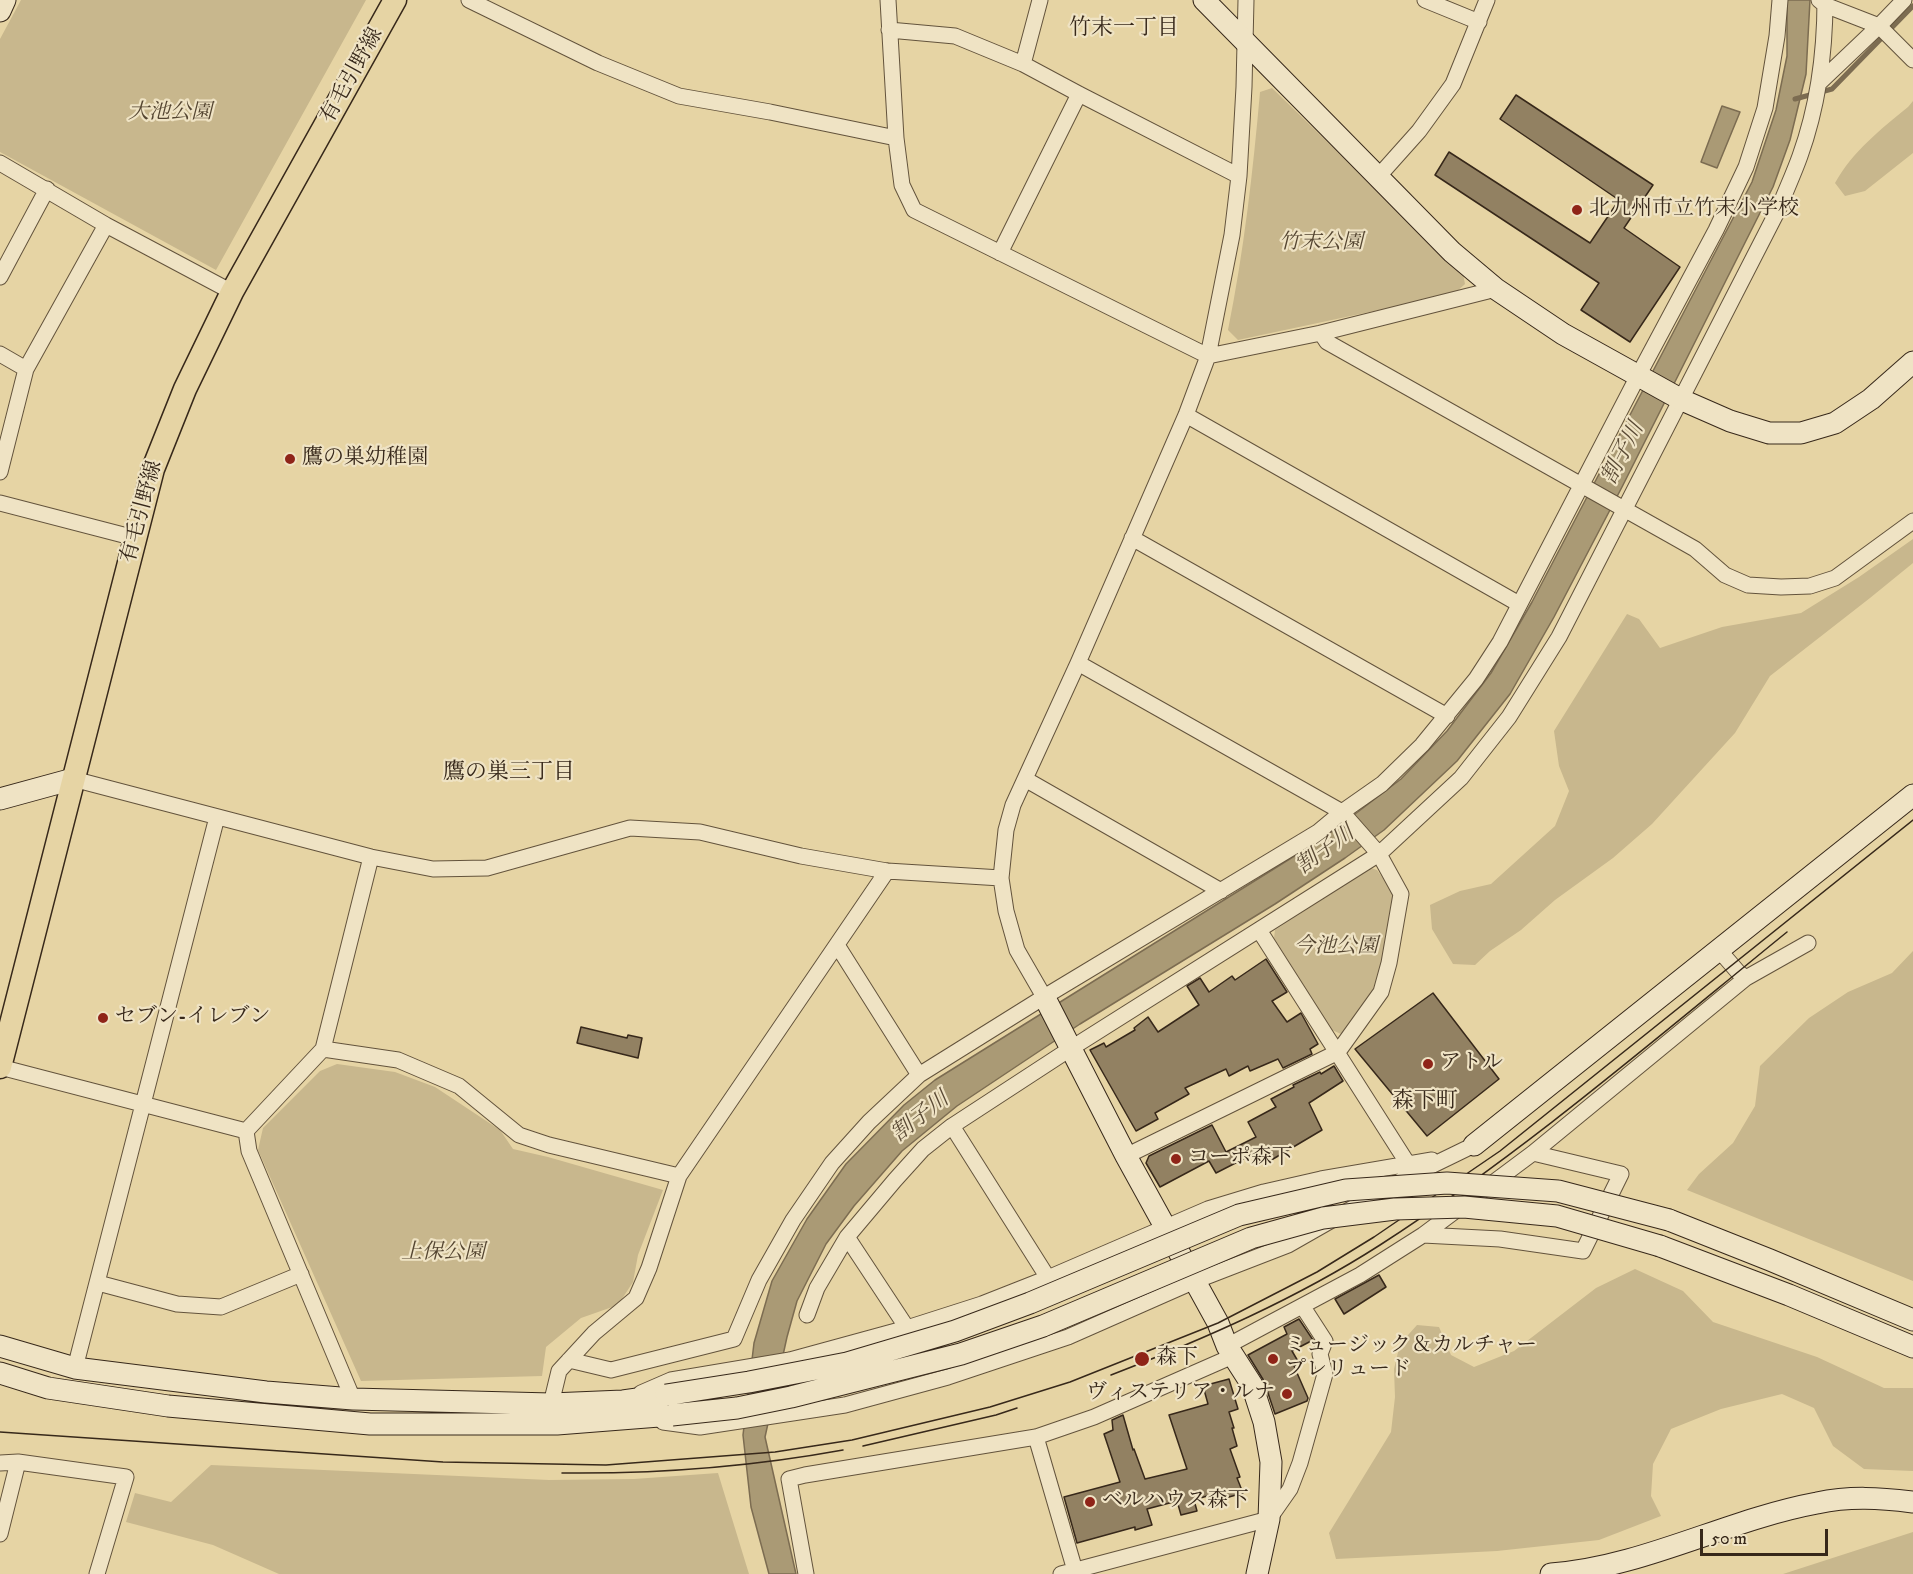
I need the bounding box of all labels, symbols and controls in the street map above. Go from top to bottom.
district label: 竹末一丁目 [1069,16,1179,42]
street label: 有毛引野線 [317,24,389,128]
park label: 大池公園 [128,101,212,127]
place label: 北九州市立竹末小学校 [1589,197,1799,223]
marker: 北九州市立竹末小学校 [1570,203,1584,217]
park label: 竹末公園 [1279,231,1363,257]
water label: 割子川 [1597,419,1651,489]
place label: 鷹の巣幼稚園 [302,446,428,472]
marker: 鷹の巣幼稚園 [283,452,297,466]
street label: 有毛引野線 [117,458,169,566]
district label: 鷹の巣三丁目 [443,760,575,786]
water label: 割子川 [1292,821,1360,881]
park label: 今池公園 [1294,935,1378,961]
place label: セブン-イレブン [115,1005,271,1031]
marker: セブン-イレブン [96,1011,110,1025]
place label: アトル [1440,1051,1503,1077]
marker: アトル [1421,1057,1435,1071]
water label: 割子川 [887,1087,955,1149]
district label: 森下町 [1392,1089,1458,1115]
place label: コーポ森下 [1188,1146,1293,1172]
marker: コーポ森下 [1169,1152,1183,1166]
park label: 上保公園 [401,1241,485,1267]
place label: ミュージック＆カルチャー プレリュード [1285,1334,1537,1384]
place label: 森下 [1156,1346,1198,1372]
marker: 森下 [1133,1350,1151,1368]
marker: ミュージック＆カルチャー プレリュード [1266,1352,1280,1366]
place label: ヴィステリア・ルナ [1086,1381,1275,1407]
marker: ヴィステリア・ルナ [1280,1387,1294,1401]
place label: ベルハウス森下 [1102,1489,1249,1515]
marker: ベルハウス森下 [1083,1495,1097,1509]
scale bar [1703,1517,1830,1555]
text: 50 m [1711,1528,1747,1550]

